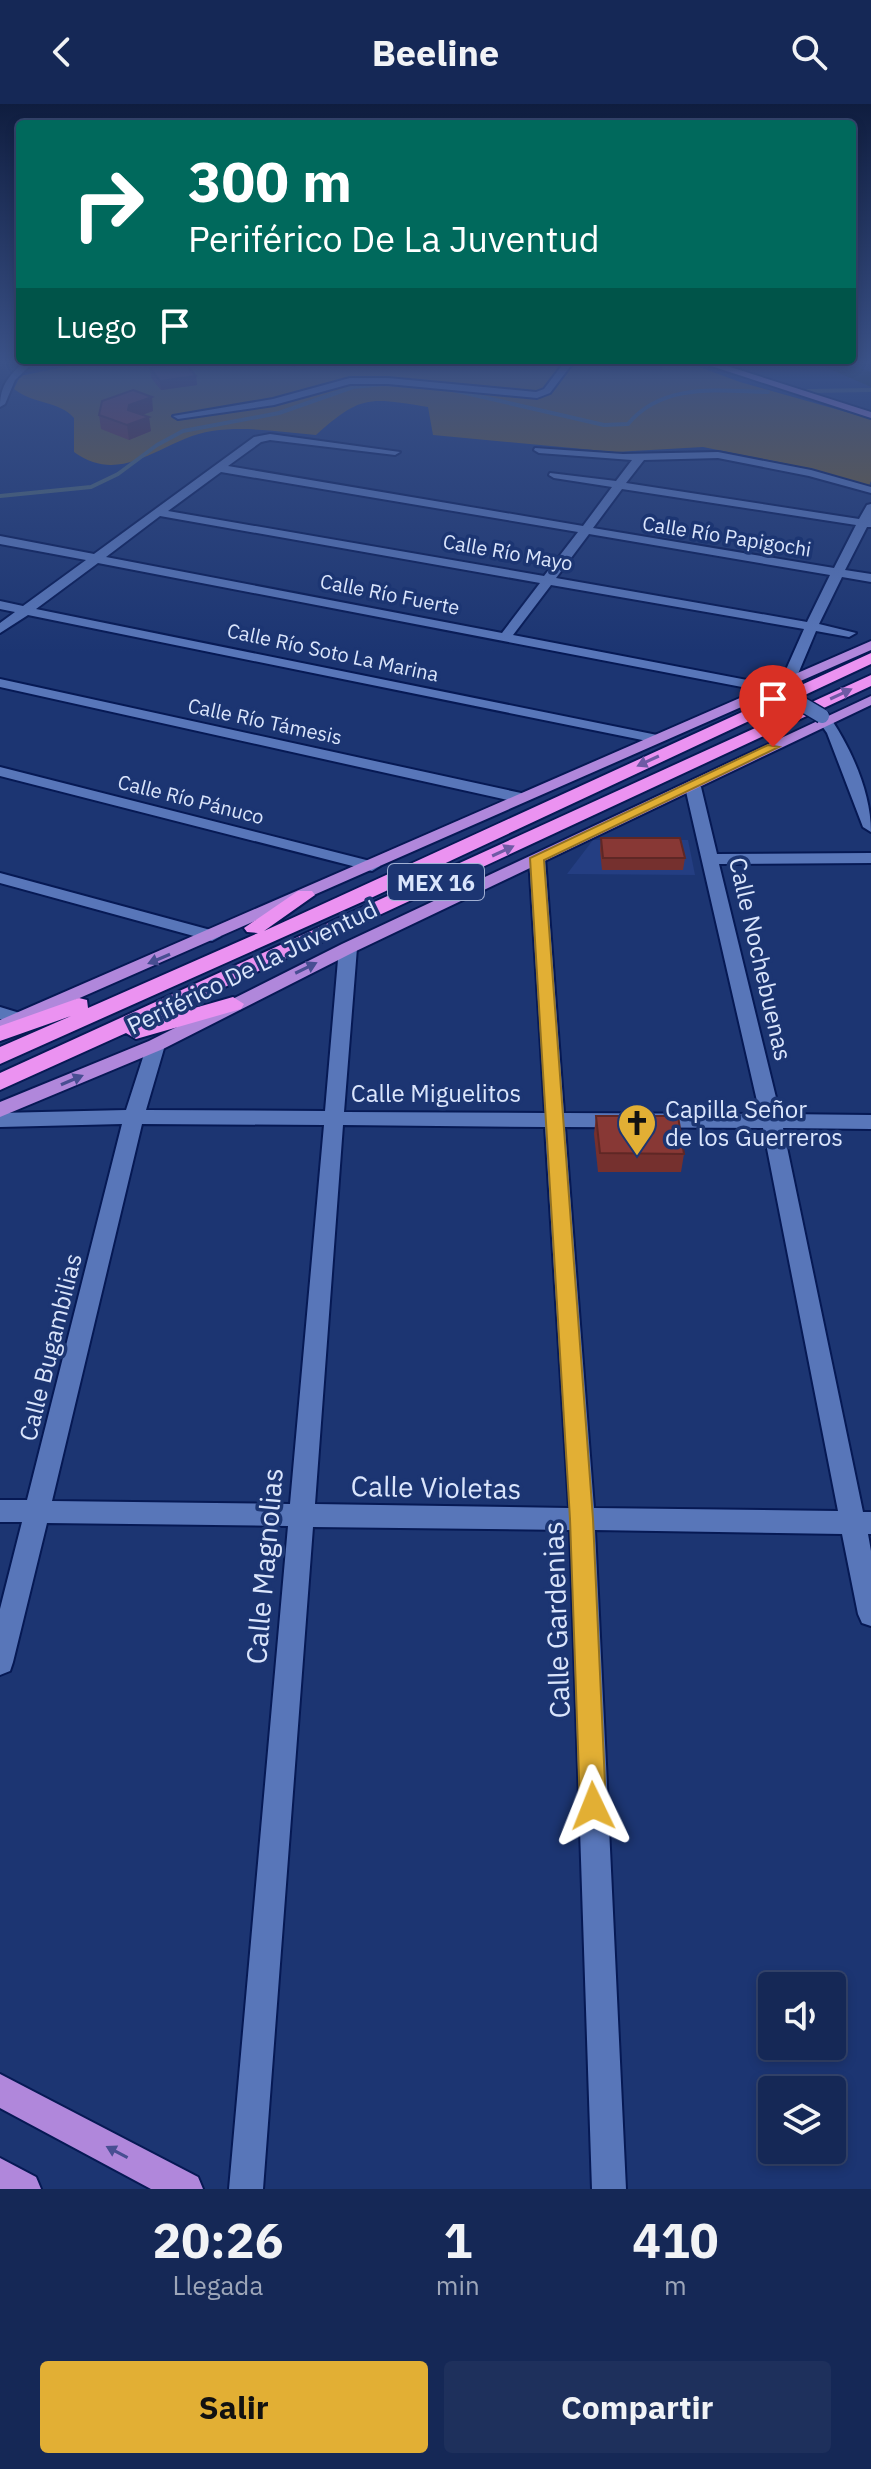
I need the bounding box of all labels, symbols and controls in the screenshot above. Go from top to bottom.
text: Beeline [372,29,499,76]
icon: back [40,30,84,74]
icon: search [787,30,831,74]
text: 300 m [188,145,352,217]
icon: right [56,152,160,256]
text: Periférico De La Juventud [188,215,600,262]
icon: arrive [153,304,197,348]
text: Luego [56,307,137,346]
street label: Calle Río Papigochi [641,509,813,563]
street label: Calle Río Mayo [441,527,575,577]
street label: Calle Río Fuerte [318,567,462,621]
street label: Calle Río Soto La Marina [225,616,442,688]
pin [739,665,807,747]
icon: arrive [751,677,795,721]
one-way arrow [829,687,853,701]
street label: Calle Río Támesis [185,691,345,751]
one-way arrow [636,754,659,768]
street label: Calle Río Pánuco [115,768,267,830]
one-way arrow [492,844,515,857]
street label: Calle Nochebuenas [722,854,800,1064]
road number: MEX 16 [388,864,484,900]
street label: Periférico De La Juventud [122,892,382,1042]
one-way arrow [147,952,171,965]
one-way arrow [295,961,318,975]
one-way arrow [60,1073,84,1086]
street label: Calle Miguelitos [351,1077,521,1109]
place label: Capilla Señor de los Guerreros [665,1093,843,1153]
church icon: Capilla Señor de los Guerreros [616,1102,658,1157]
street label: Calle Bugambilias [11,1250,89,1444]
street label: Calle Magnolias [237,1466,291,1666]
street label: Calle Violetas [350,1467,522,1507]
street label: Calle Gardenias [534,1521,578,1719]
position arrow [551,1764,635,1848]
map controls [758,1972,846,2164]
button: sound [758,1972,846,2060]
button: layers [758,2076,846,2164]
one-way arrow [106,2146,129,2159]
text: 20:26 [152,2209,283,2271]
text: 1 [443,2209,472,2271]
text: 410 [632,2209,719,2271]
text: Llegada [172,2268,263,2302]
text: min [436,2268,480,2302]
text: m [664,2268,687,2302]
button: Salir [40,2361,428,2453]
button: Compartir [444,2361,831,2453]

